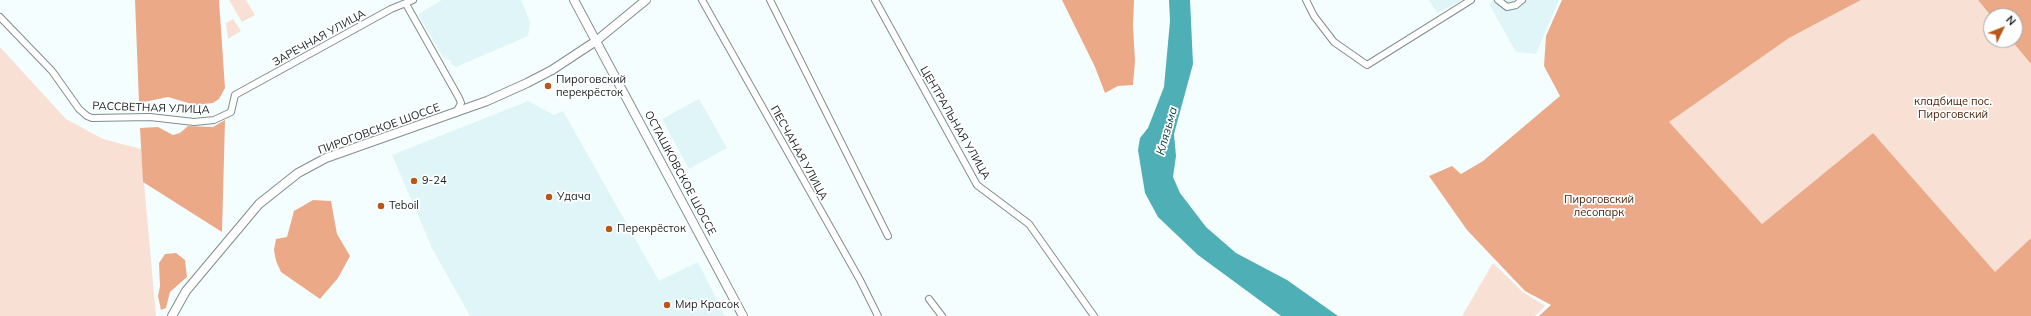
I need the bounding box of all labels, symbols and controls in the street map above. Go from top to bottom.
street label: ЗАРЕЧНАЯ УЛИЦА [270,7,368,69]
north arrow [1983,8,2023,48]
text: N [2003,13,2019,28]
street label: ЦЕНТРАЛЬНАЯ УЛИЦА [917,64,993,182]
place label: Пироговский перекрёсток [556,73,626,99]
marker: Пироговский перекрёсток [543,81,553,91]
park label: кладбище пос. Пироговский [1914,95,1992,121]
street label: РАССВЕТНАЯ УЛИЦА [92,99,210,117]
street label: ПИРОГОВСКОЕ ШОССЕ [316,101,442,157]
street label: ПЕСЧАНАЯ УЛИЦА [768,104,830,202]
water label: Клязьма [1153,105,1181,157]
street label: ОСТАШКОВСКОЕ ШОССЕ [642,109,718,237]
place label: 9-24 [422,174,447,188]
marker: 9-24 [409,176,419,186]
place label: Удача [557,190,591,204]
marker: Удача [544,192,554,202]
park label: Пироговский лесопарк [1564,193,1634,219]
place label: Teboil [389,199,419,213]
marker: Teboil [376,201,386,211]
place label: Перекрёсток [617,222,686,236]
marker: Перекрёсток [604,224,614,234]
place label: Мир Красок [675,298,739,312]
marker: Мир Красок [662,300,672,310]

